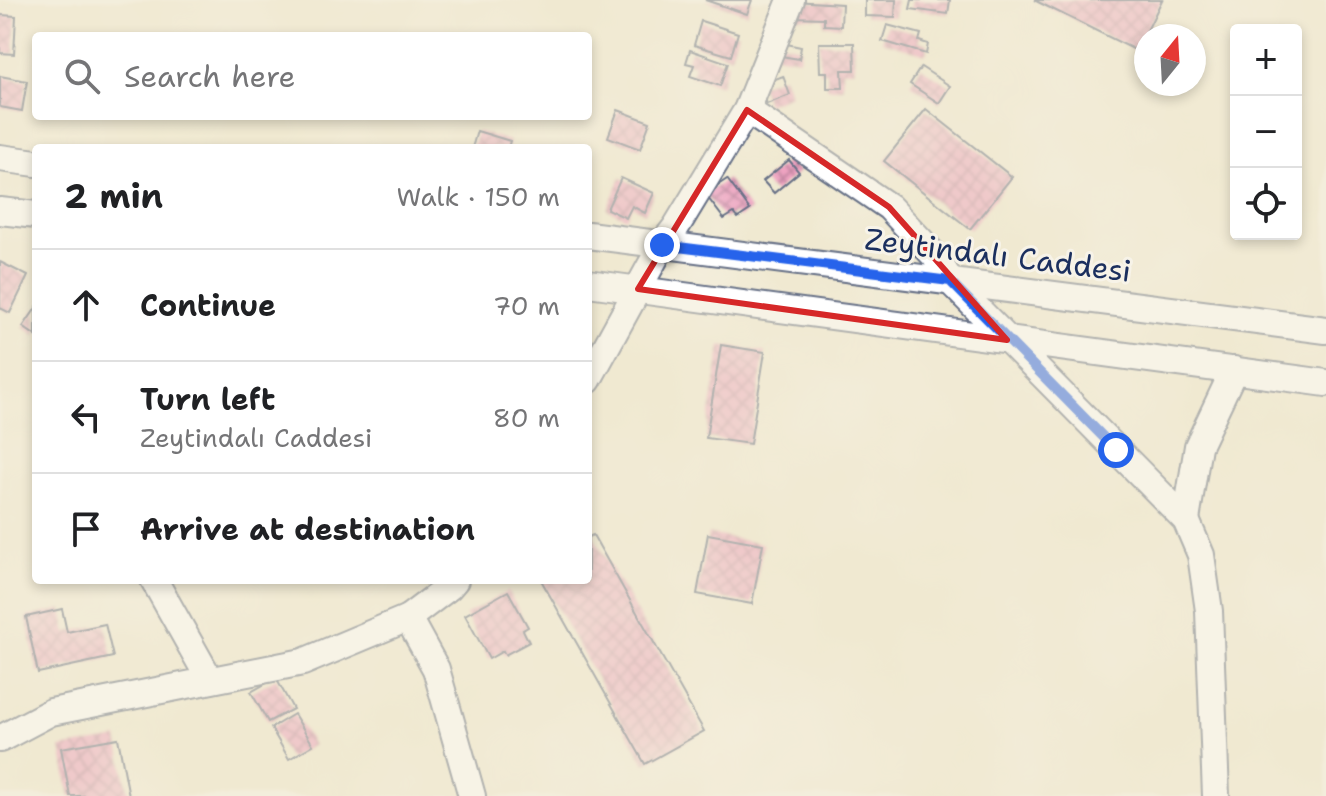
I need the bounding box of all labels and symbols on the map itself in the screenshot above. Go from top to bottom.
north arrow [1134,24,1206,96]
street label: Zeytindalı Caddesi [862,218,1134,292]
route end [644,227,680,263]
route start [1098,432,1134,468]

